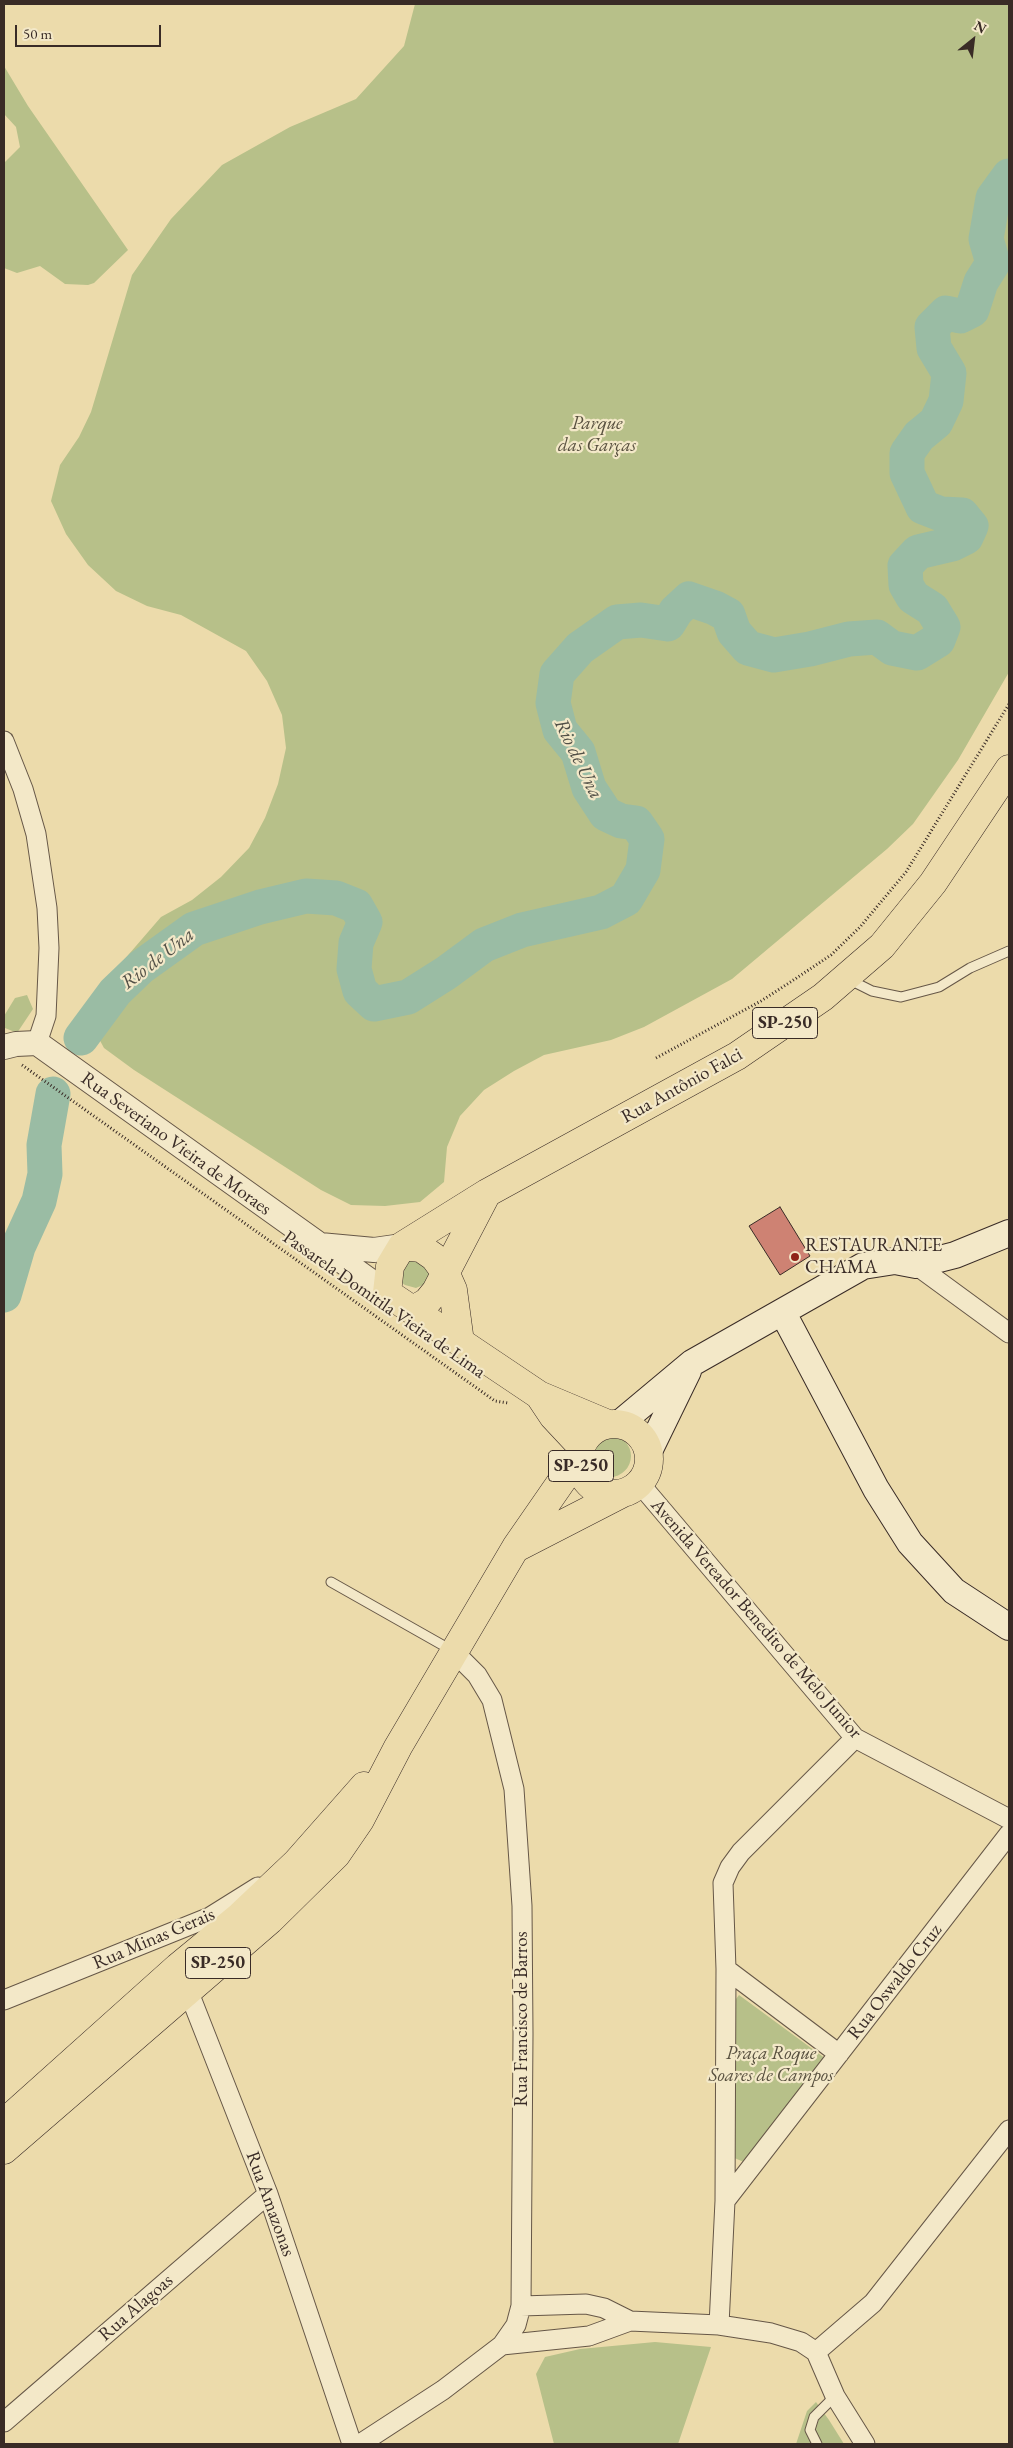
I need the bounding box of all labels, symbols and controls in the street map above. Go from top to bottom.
scale bar [18,15,164,47]
north arrow [948,15,998,65]
text: N [971,16,990,37]
text: 50 m [23,24,52,43]
park label: Parque das Garças [558,413,636,457]
water label: Rio de Una [548,715,608,803]
water label: Rio de Una [117,923,199,995]
road number: SP-250 [752,1008,818,1038]
street label: Rua Antônio Falci [617,1043,747,1129]
street label: Rua Severiano Vieira de Moraes [76,1067,276,1221]
street label: Passarela Domitila Vieira de Lima [278,1226,490,1384]
place label: RESTAURANTE CHAMA [805,1235,942,1279]
marker: RESTAURANTE CHAMA [789,1251,801,1263]
road number: SP-250 [548,1450,614,1482]
street label: Avenida Vereador Benedito de Melo Junior [646,1494,866,1744]
street label: Rua Minas Gerais [90,1903,218,1975]
street label: Rua Oswaldo Cruz [843,1920,947,2044]
street label: Rua Francisco de Barros [511,1931,533,2107]
road number: SP-250 [186,1948,250,1979]
park label: Praça Roque Soares de Campos [709,2043,833,2087]
street label: Rua Amazonas [240,2148,300,2260]
street label: Rua Alagoas [94,2269,178,2347]

